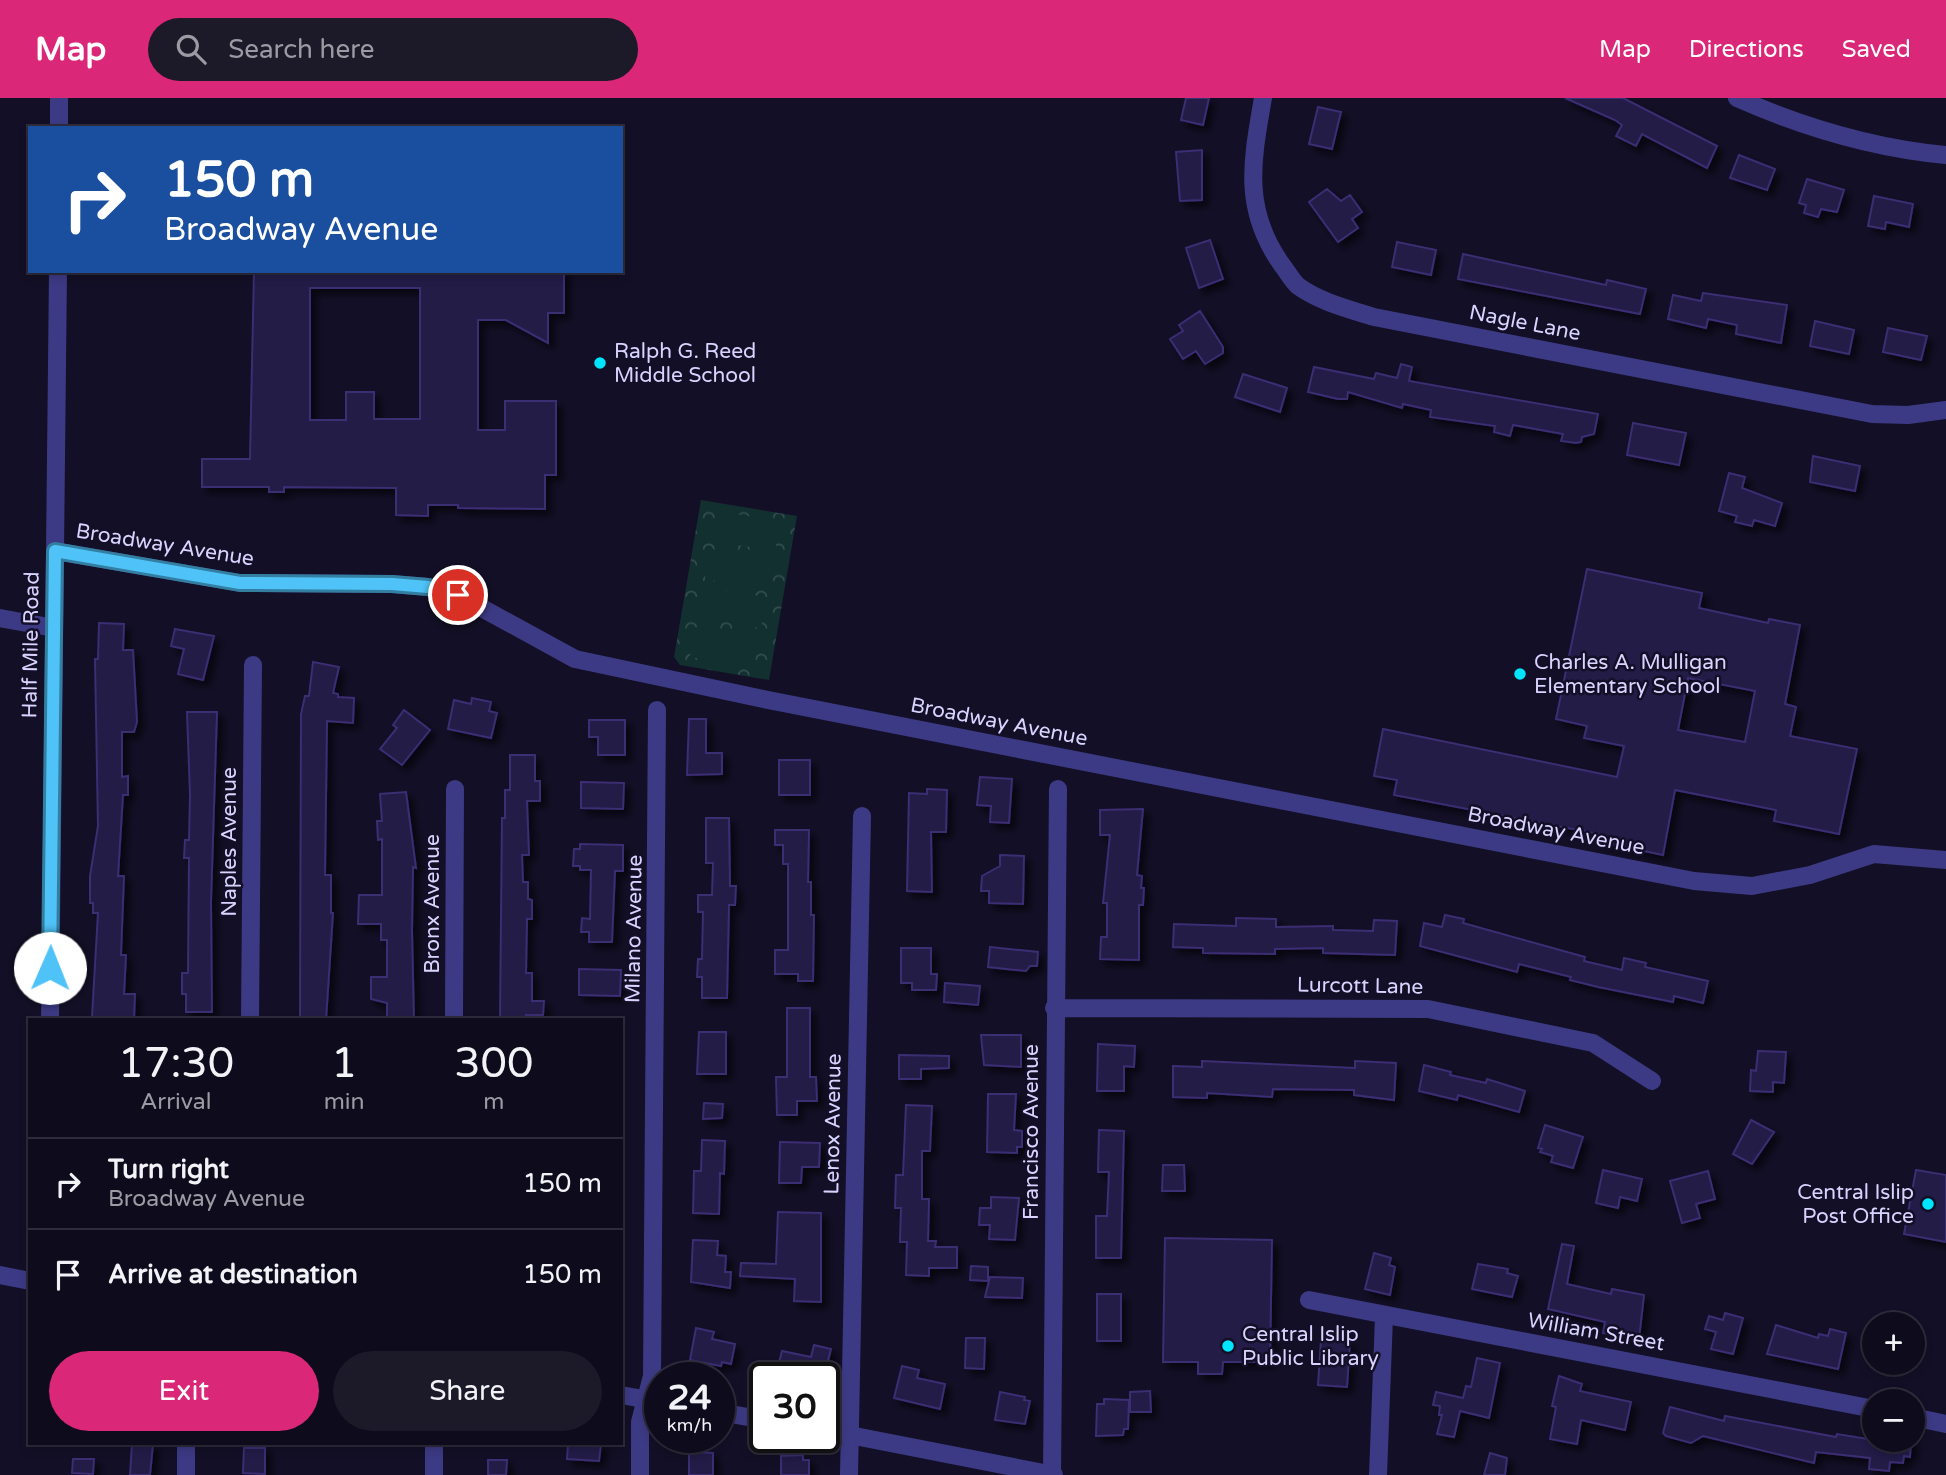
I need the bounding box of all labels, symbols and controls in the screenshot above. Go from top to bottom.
search box [148,18,638,81]
text: Map [35,30,106,69]
icon: search [172,30,210,68]
text: Search here [228,34,374,65]
text: Map [1599,35,1651,64]
text: Directions [1689,35,1804,64]
text: Saved [1842,35,1911,64]
text: 150 m [164,151,314,210]
icon: right [49,154,140,245]
text: Broadway Avenue [164,211,438,249]
street label: Nagle Lane [1467,300,1583,346]
place label: Ralph G. Reed Middle School [614,339,756,388]
marker: Ralph G. Reed Middle School [592,355,608,371]
street label: Broadway Avenue [74,519,256,571]
pin [428,565,488,625]
street label: Half Mile Road [17,571,45,719]
icon: arrive [439,576,477,614]
place label: Charles A. Mulligan Elementary School [1534,650,1727,699]
marker: Charles A. Mulligan Elementary School [1512,666,1528,682]
street label: Broadway Avenue [908,693,1090,751]
street label: Naples Avenue [217,767,242,917]
street label: Broadway Avenue [1465,802,1647,860]
street label: Bronx Avenue [420,834,445,974]
street label: Milano Avenue [620,854,648,1003]
position arrow [13,931,87,1005]
street label: Lurcott Lane [1297,972,1424,1000]
text: 17:30 [118,1038,234,1089]
text: 1 [331,1038,357,1089]
text: 300 [454,1038,533,1089]
street label: Francisco Avenue [1019,1044,1044,1220]
street label: Lenox Avenue [819,1053,847,1195]
text: Arrival [140,1088,211,1116]
text: min [324,1088,365,1116]
text: m [483,1088,504,1116]
text: Turn right [108,1154,229,1185]
icon: right [49,1165,87,1203]
text: 150 m [522,1168,602,1199]
place label: Central Islip Post Office [1797,1180,1914,1229]
text: Broadway Avenue [108,1185,305,1213]
marker: Central Islip Post Office [1920,1196,1936,1212]
icon: arrive [49,1256,87,1294]
text: Arrive at destination [108,1259,358,1290]
text: 150 m [522,1259,602,1290]
street label: William Street [1526,1308,1666,1356]
map controls [1862,1312,1925,1452]
button: + [1862,1312,1925,1375]
place label: Central Islip Public Library [1242,1322,1379,1371]
marker: Central Islip Public Library [1220,1338,1236,1354]
button: Exit [49,1351,319,1431]
button: Share [333,1351,602,1431]
speed limit sign: 30 [749,1362,840,1453]
text: 24 [668,1377,711,1419]
button: − [1862,1389,1925,1452]
text: km/h [667,1414,712,1436]

